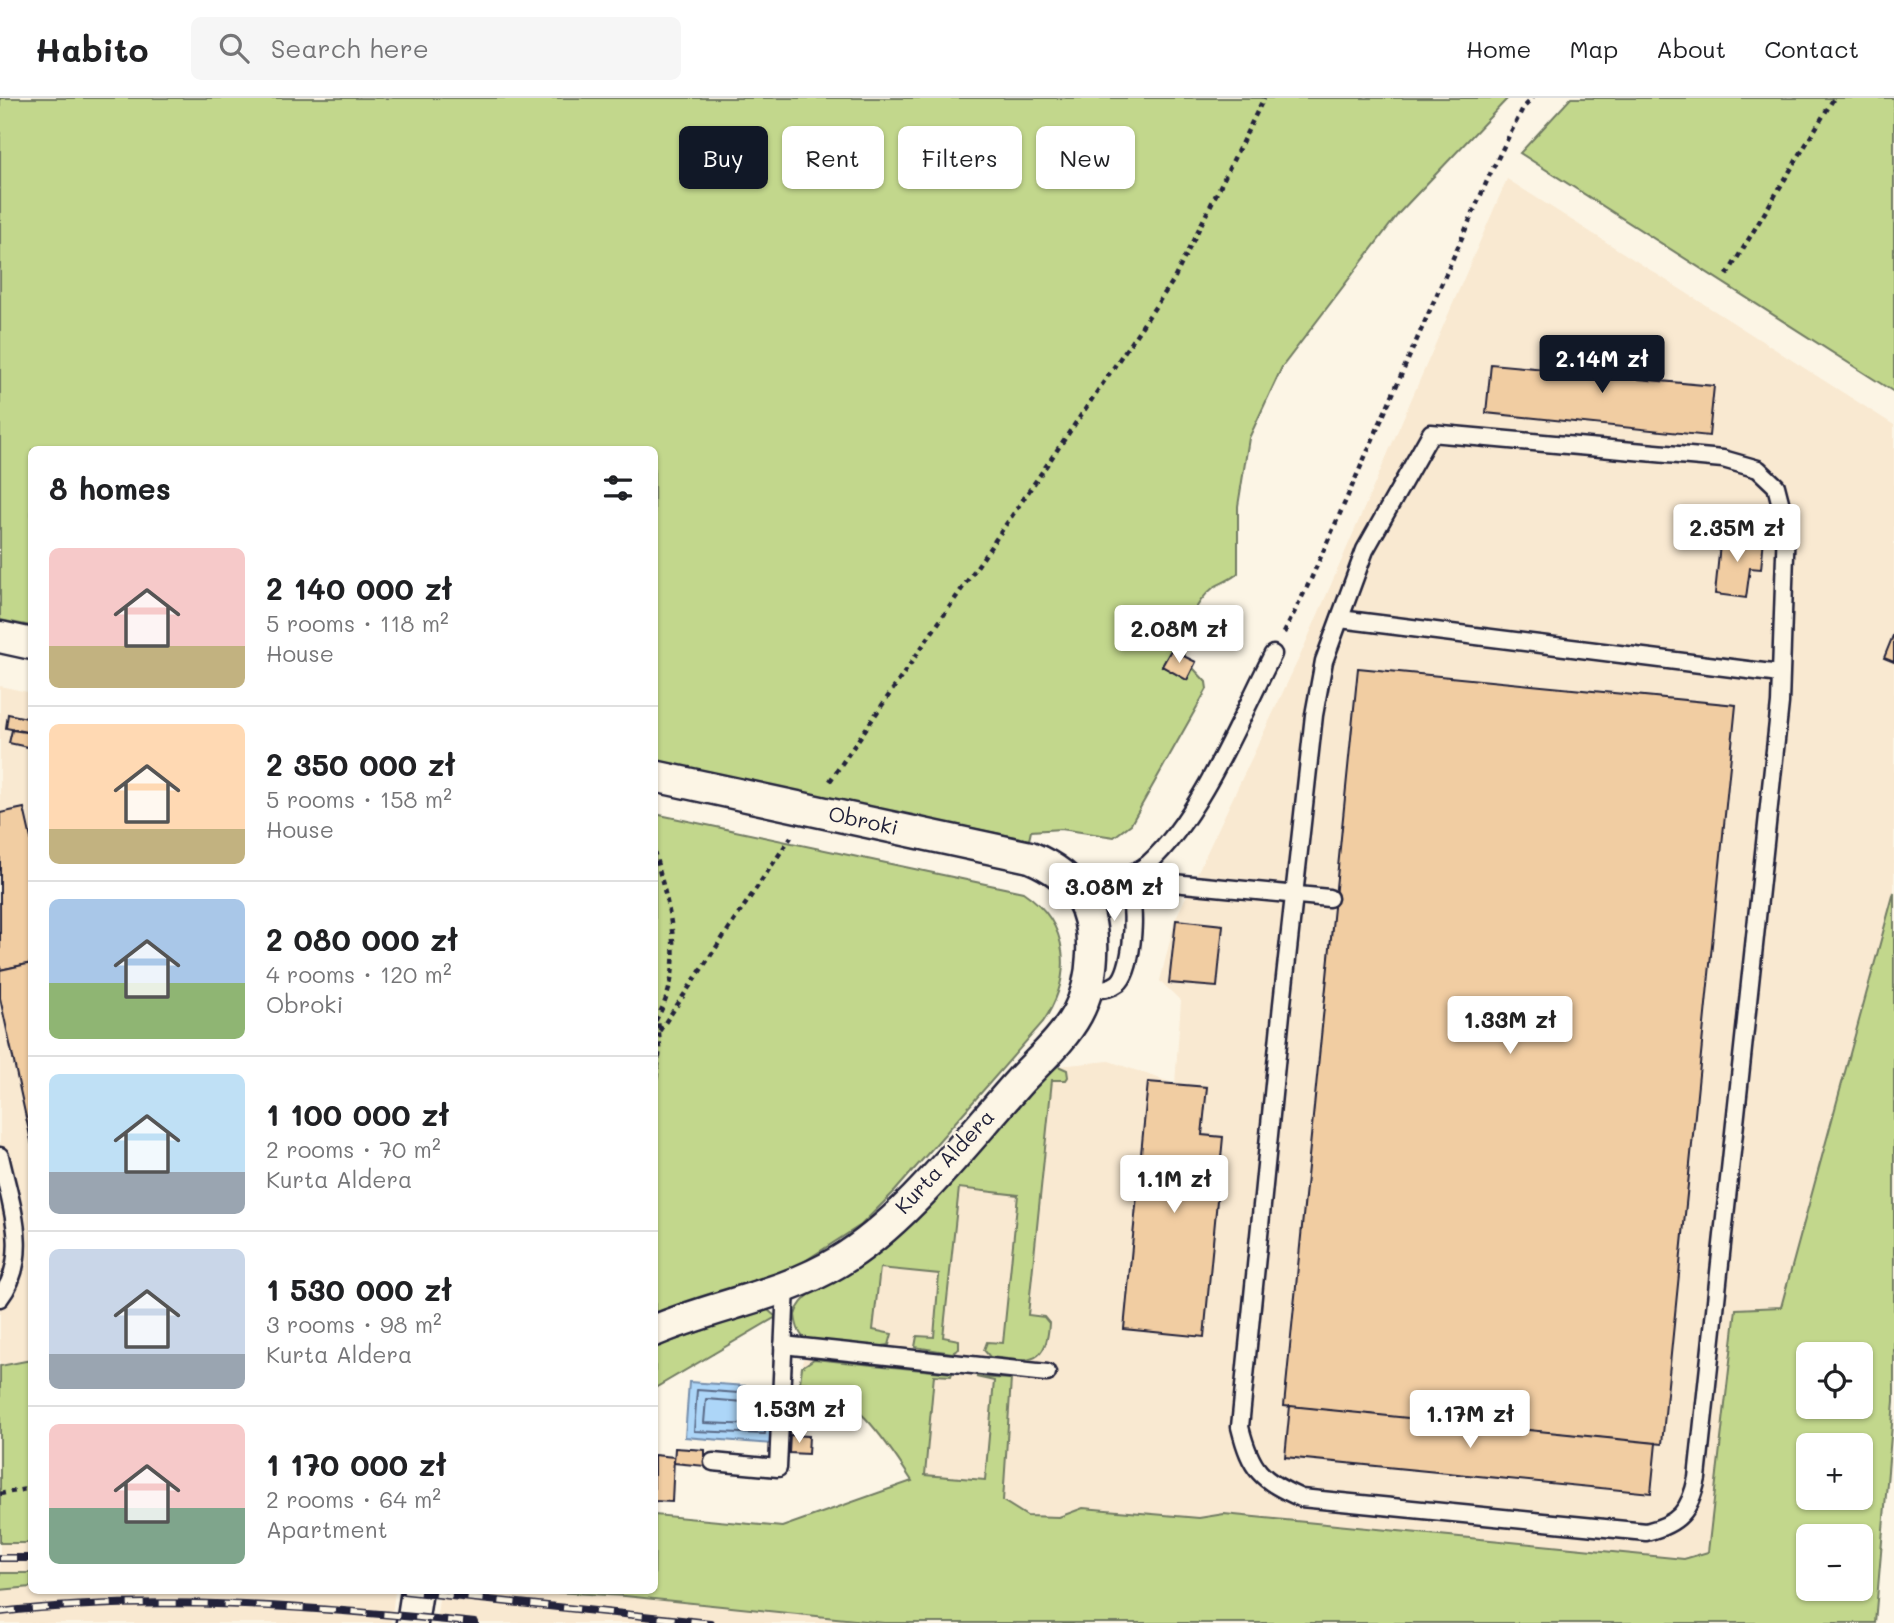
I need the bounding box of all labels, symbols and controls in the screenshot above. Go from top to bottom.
search box [191,17,681,80]
text: Habito [35,27,149,70]
icon: search [215,29,253,67]
text: Search here [271,31,429,65]
text: Home [1466,33,1531,64]
text: Map [1569,33,1618,64]
text: About [1656,33,1726,64]
text: Contact [1764,33,1859,64]
chip: Buy [679,126,768,189]
chip: Rent [782,126,884,189]
chip: Filters [898,126,1022,189]
chip: New [1036,126,1135,189]
pin: 2.14M zł [1530,336,1674,395]
text: 2.14M zł [1556,343,1648,373]
text: 8 homes [49,468,171,508]
icon: filters [599,469,637,507]
pin: 2.35M zł [1665,504,1809,564]
text: 2.35M zł [1689,512,1785,542]
text: 2 140 000 zł [266,568,452,608]
icon: home [105,576,189,660]
pin: 2.08M zł [1107,606,1251,665]
text: 5 rooms · 118 m² [266,608,449,638]
text: 2.08M zł [1130,613,1228,643]
text: House [266,638,334,668]
text: 2 350 000 zł [266,744,456,784]
icon: home [105,752,189,836]
text: 5 rooms · 158 m² [266,784,452,814]
street label: Obroki [826,799,901,840]
text: House [266,814,334,844]
pin: 3.08M zł [1042,864,1186,923]
text: 3.08M zł [1065,871,1163,901]
text: 2 080 000 zł [266,919,458,959]
icon: home [105,927,189,1011]
text: 4 rooms · 120 m² [266,959,452,989]
text: Obroki [266,989,343,1019]
pin: 1.33M zł [1438,996,1582,1056]
text: 1.33M zł [1463,1004,1557,1034]
text: 1 100 000 zł [266,1094,449,1134]
icon: home [105,1102,189,1186]
street label: Kurta Aldera [888,1103,999,1219]
text: 2 rooms · 70 m² [266,1134,441,1164]
pin: 1.1M zł [1109,1156,1239,1215]
text: 1.1M zł [1136,1163,1212,1193]
text: Kurta Aldera [266,1164,412,1194]
text: 1 530 000 zł [266,1269,452,1309]
icon: home [105,1277,189,1361]
text: 3 rooms · 98 m² [266,1309,442,1339]
text: Kurta Aldera [266,1339,412,1369]
map controls [1796,1342,1873,1601]
button: locate [1796,1342,1873,1419]
pin: 1.53M zł [727,1386,871,1445]
pin: 1.17M zł [1398,1390,1542,1450]
text: 1.53M zł [753,1393,845,1423]
text: 1.17M zł [1426,1398,1514,1428]
button: + [1796,1433,1873,1510]
text: 1 170 000 zł [266,1444,447,1484]
icon: home [105,1452,189,1536]
text: 2 rooms · 64 m² [266,1484,441,1514]
text: Apartment [266,1514,388,1544]
button: − [1796,1524,1873,1601]

